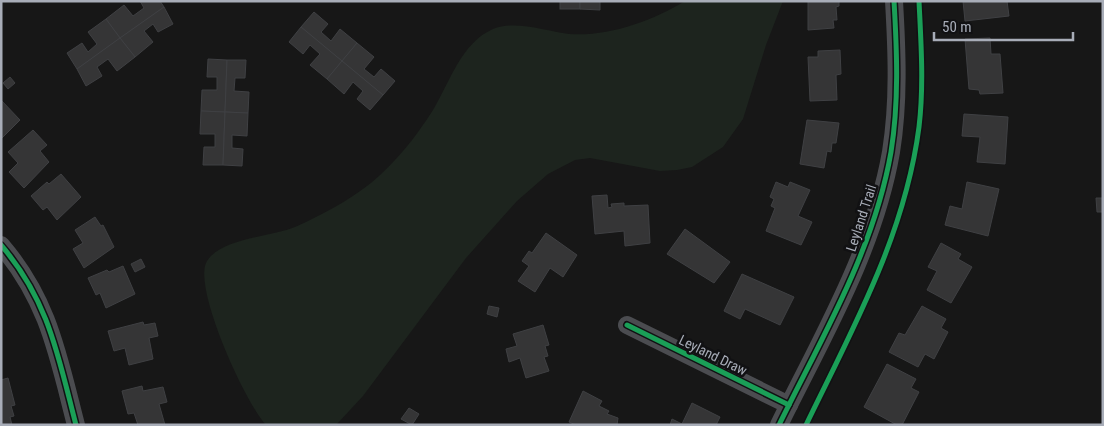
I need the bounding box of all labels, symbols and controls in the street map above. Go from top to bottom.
scale bar [934,10,1073,42]
text: 50 m [942,18,972,36]
street label: Leyland Trail [843,183,879,253]
street label: Leyland Draw [676,332,750,378]

